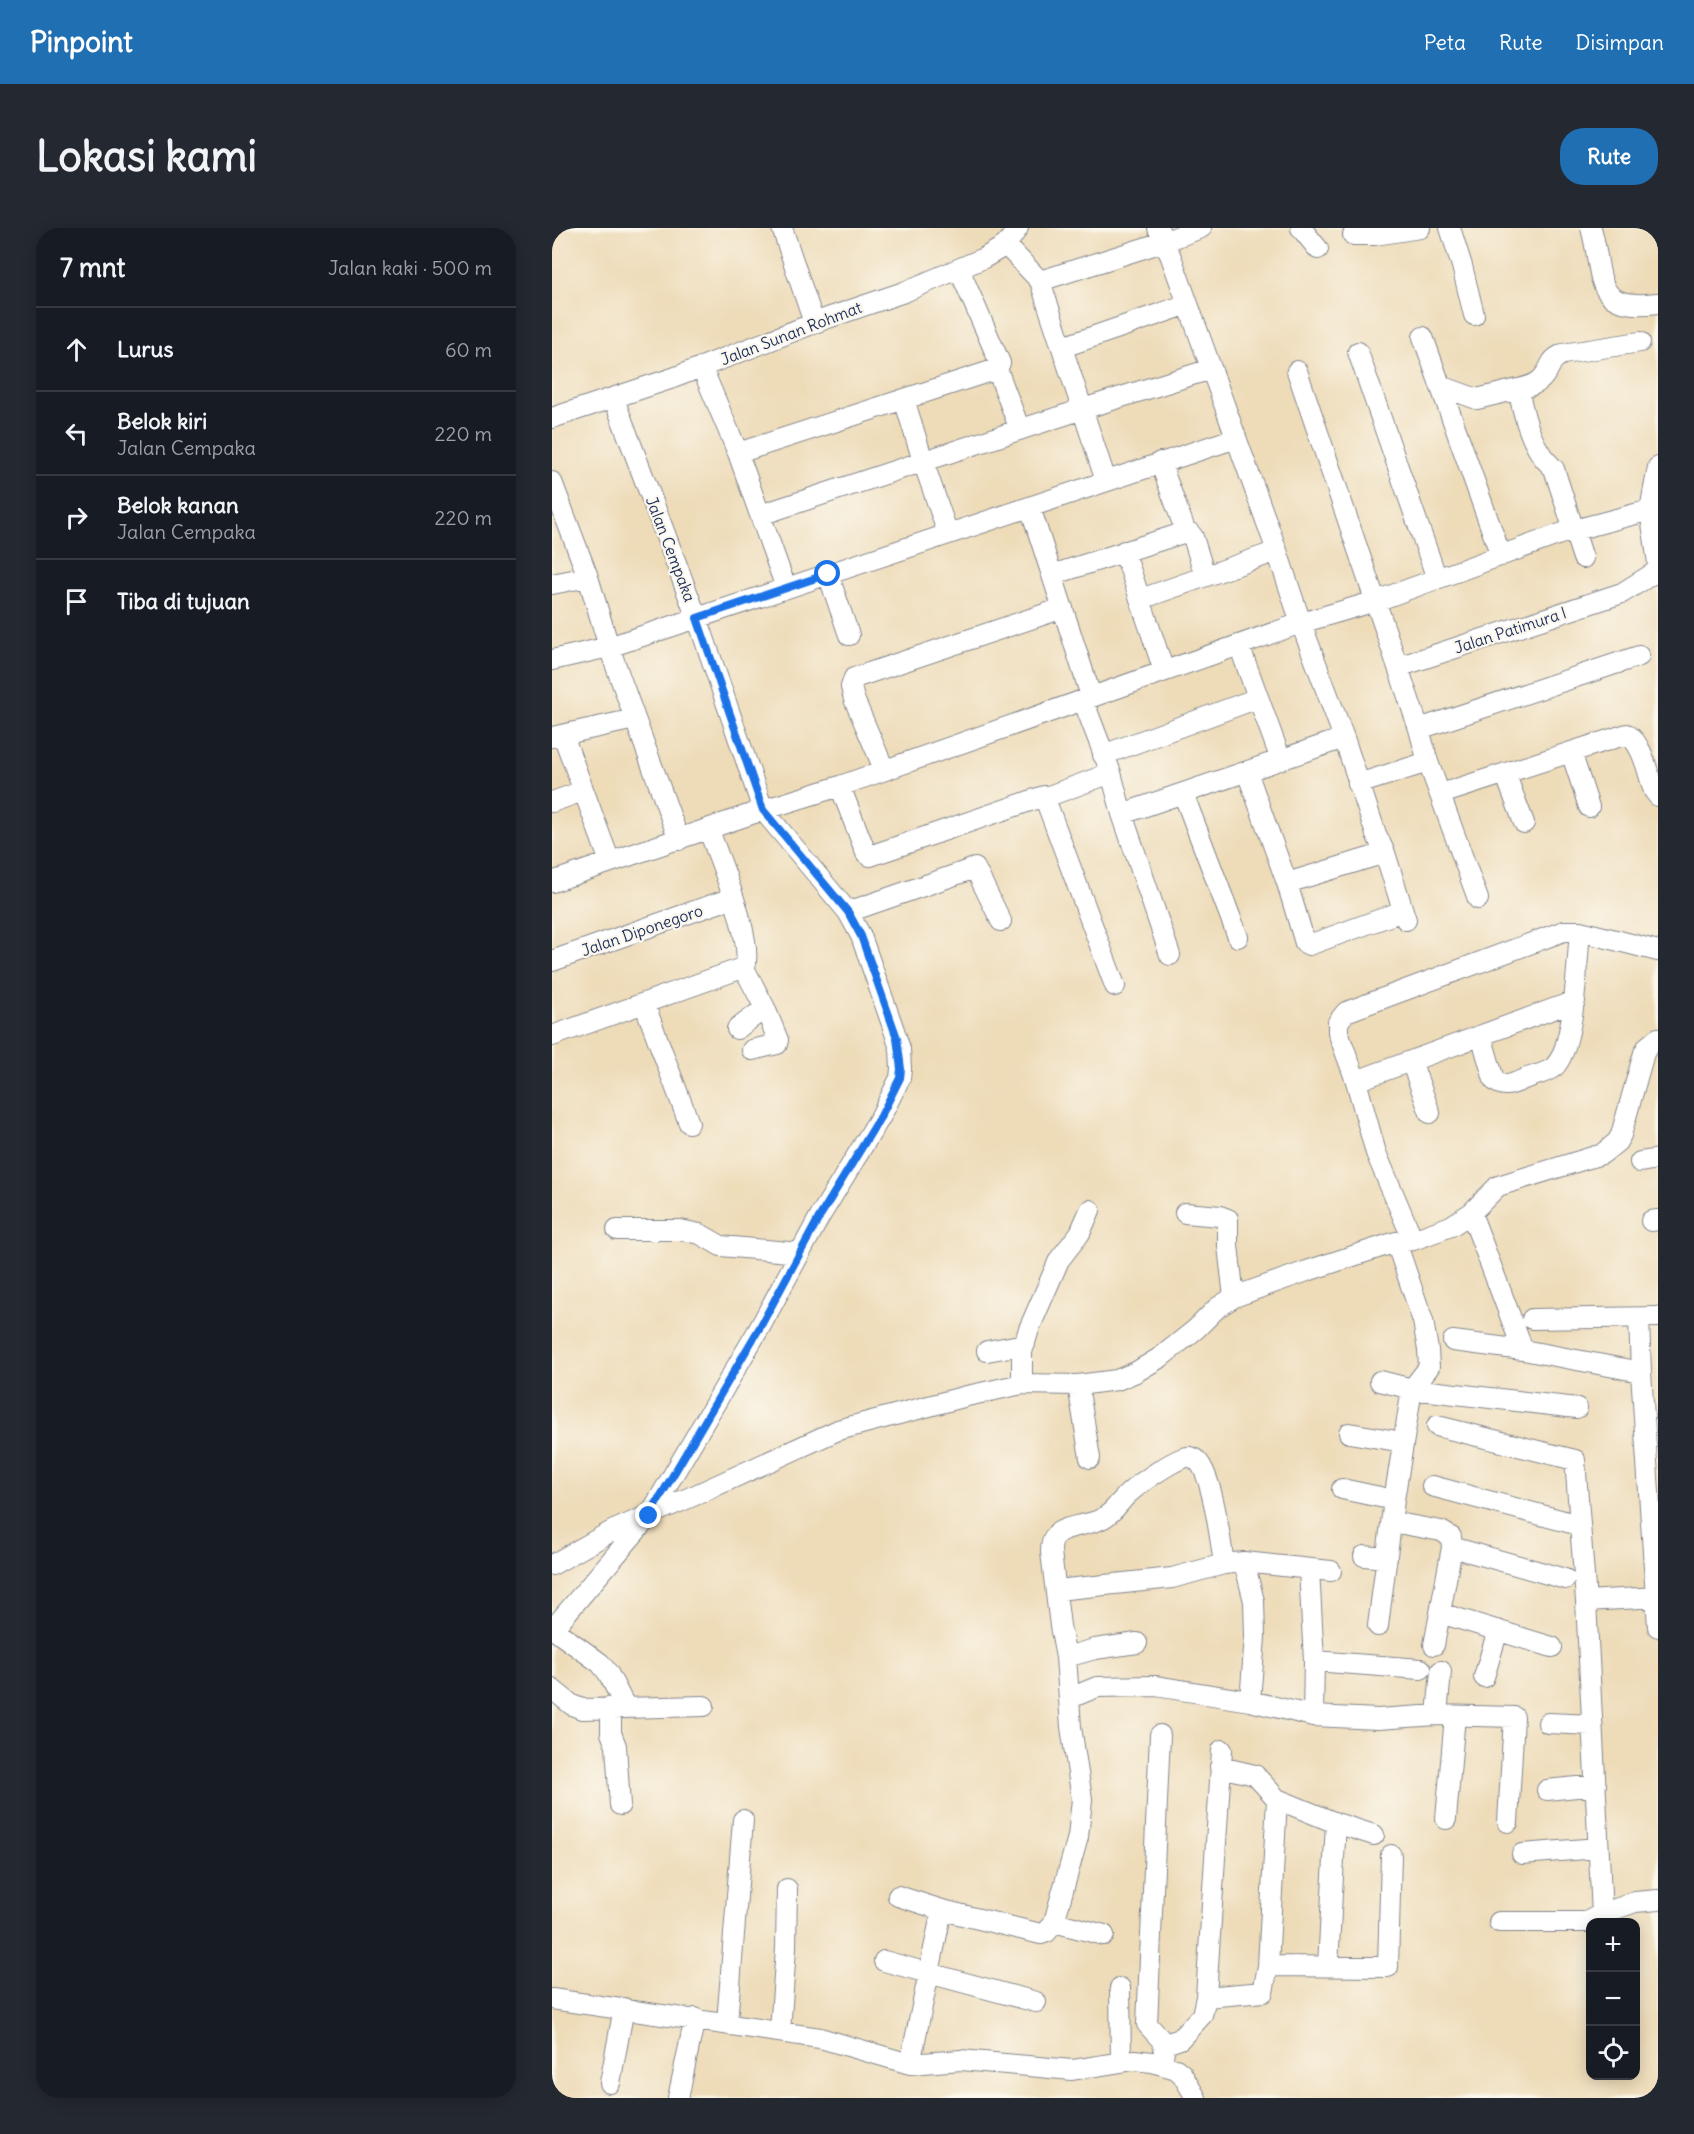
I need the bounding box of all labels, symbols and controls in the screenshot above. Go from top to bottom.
text: Pinpoint [30,24,133,60]
text: Peta [1424,29,1466,56]
text: Rute [1499,29,1543,56]
text: Disimpan [1576,29,1664,56]
button: Rute [1560,128,1658,185]
text: Lokasi kami [36,130,257,182]
text: 7 mnt [60,251,125,284]
text: Jalan kaki · 500 m [328,255,492,280]
street label: Jalan Sunan Rohmat [718,297,865,369]
icon: ahead [60,333,93,366]
text: Lurus [117,335,173,363]
text: 60 m [445,337,492,362]
text: Belok kiri [117,407,207,435]
icon: left [60,417,93,450]
text: 220 m [435,421,492,446]
text: Jalan Cempaka [117,435,256,460]
text: Belok kanan [117,491,239,519]
street label: Jalan Cempaka [642,493,700,605]
icon: right [60,501,93,534]
text: 220 m [435,505,492,530]
text: Jalan Cempaka [117,519,256,544]
route start [814,560,840,586]
icon: arrive [60,585,93,618]
text: Tiba di tujuan [117,587,250,615]
street label: Jalan Patimura l [1451,602,1569,658]
street label: Jalan Diponegoro [579,900,705,960]
route end [635,1502,661,1528]
map controls [1586,1918,1640,2080]
button: + [1586,1918,1640,1972]
button: − [1586,1972,1640,2026]
button: locate [1586,2026,1640,2080]

